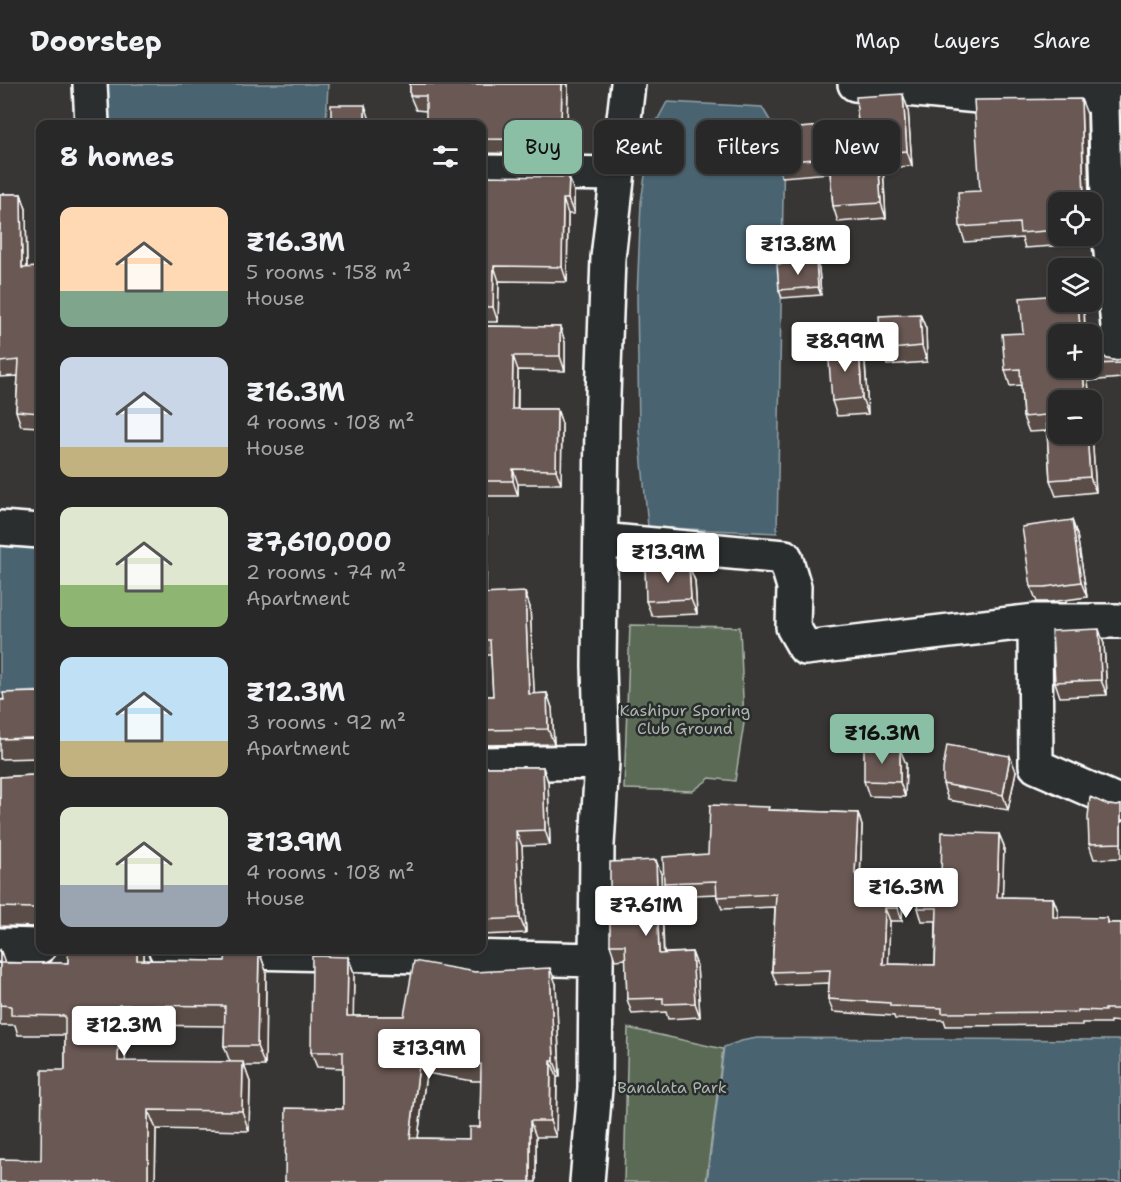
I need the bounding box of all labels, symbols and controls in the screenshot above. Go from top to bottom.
text: Doorstep [30,22,162,60]
text: Map [855,27,900,55]
text: Layers [933,27,1000,55]
text: Share [1033,27,1091,55]
chip: Buy [504,120,582,174]
chip: Rent [594,120,684,174]
chip: Filters [696,120,801,174]
chip: New [813,120,900,174]
text: 8 homes [60,139,174,174]
icon: filters [429,140,462,173]
map controls [1048,192,1102,444]
button: locate [1048,192,1102,246]
text: ₹16.3M [246,224,345,259]
pin: ₹13.8M [749,225,847,276]
icon: home [108,231,180,303]
text: ₹13.8M [760,231,836,257]
button: layers [1048,258,1102,312]
text: 5 rooms · 158 m² [246,259,411,285]
text: House [246,285,305,311]
pin: ₹8.99M [796,322,894,373]
button: + [1048,324,1102,378]
text: ₹8.99M [806,328,884,354]
text: ₹16.3M [246,374,345,409]
icon: home [108,381,180,453]
button: − [1048,390,1102,444]
text: 4 rooms · 108 m² [246,409,415,435]
text: House [246,435,305,461]
text: ₹7,610,000 [246,524,392,559]
icon: home [108,531,180,603]
pin: ₹13.9M [619,533,717,584]
text: ₹13.9M [631,539,705,565]
text: 2 rooms · 74 m² [246,559,406,585]
text: Apartment [246,585,350,611]
text: ₹12.3M [246,674,345,709]
icon: home [108,681,180,753]
park label: Kashipur Sporing Club Ground [620,700,751,739]
text: 3 rooms · 92 m² [246,709,406,735]
pin: ₹16.3M [833,714,931,765]
text: ₹16.3M [844,720,920,746]
text: Apartment [246,735,350,761]
text: ₹13.9M [246,824,342,859]
icon: home [108,831,180,903]
text: 4 rooms · 108 m² [246,859,415,885]
pin: ₹16.3M [857,868,955,919]
text: ₹16.3M [868,874,944,900]
text: House [246,885,305,911]
pin: ₹7.61M [597,886,695,937]
text: ₹7.61M [609,892,683,918]
pin: ₹12.3M [75,1006,173,1057]
text: ₹12.3M [86,1012,162,1038]
pin: ₹13.9M [380,1029,478,1080]
text: ₹13.9M [392,1035,466,1061]
park label: Banalata Park [617,1077,727,1098]

